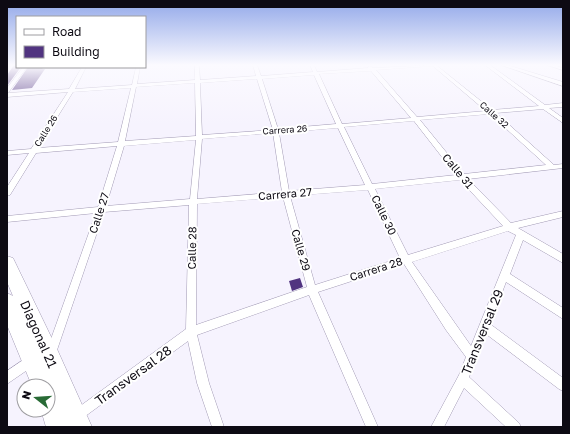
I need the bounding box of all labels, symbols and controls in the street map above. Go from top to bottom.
legend [16,16,146,68]
text: Road [52,24,81,39]
text: Building [52,44,100,59]
street label: Calle 32 [478,99,511,130]
street label: Calle 26 [32,113,60,148]
street label: Carrera 26 [262,122,308,137]
street label: Calle 31 [440,151,477,191]
street label: Carrera 27 [258,185,313,202]
street label: Calle 27 [86,191,111,235]
street label: Calle 30 [369,193,400,237]
street label: Calle 28 [185,226,198,270]
street label: Calle 29 [289,228,314,272]
street label: Carrera 28 [348,254,404,283]
street label: Transversal 29 [458,287,506,377]
street label: Diagonal 21 [17,298,61,370]
street label: Transversal 28 [92,342,174,408]
north arrow [16,378,56,418]
text: N [19,389,33,401]

